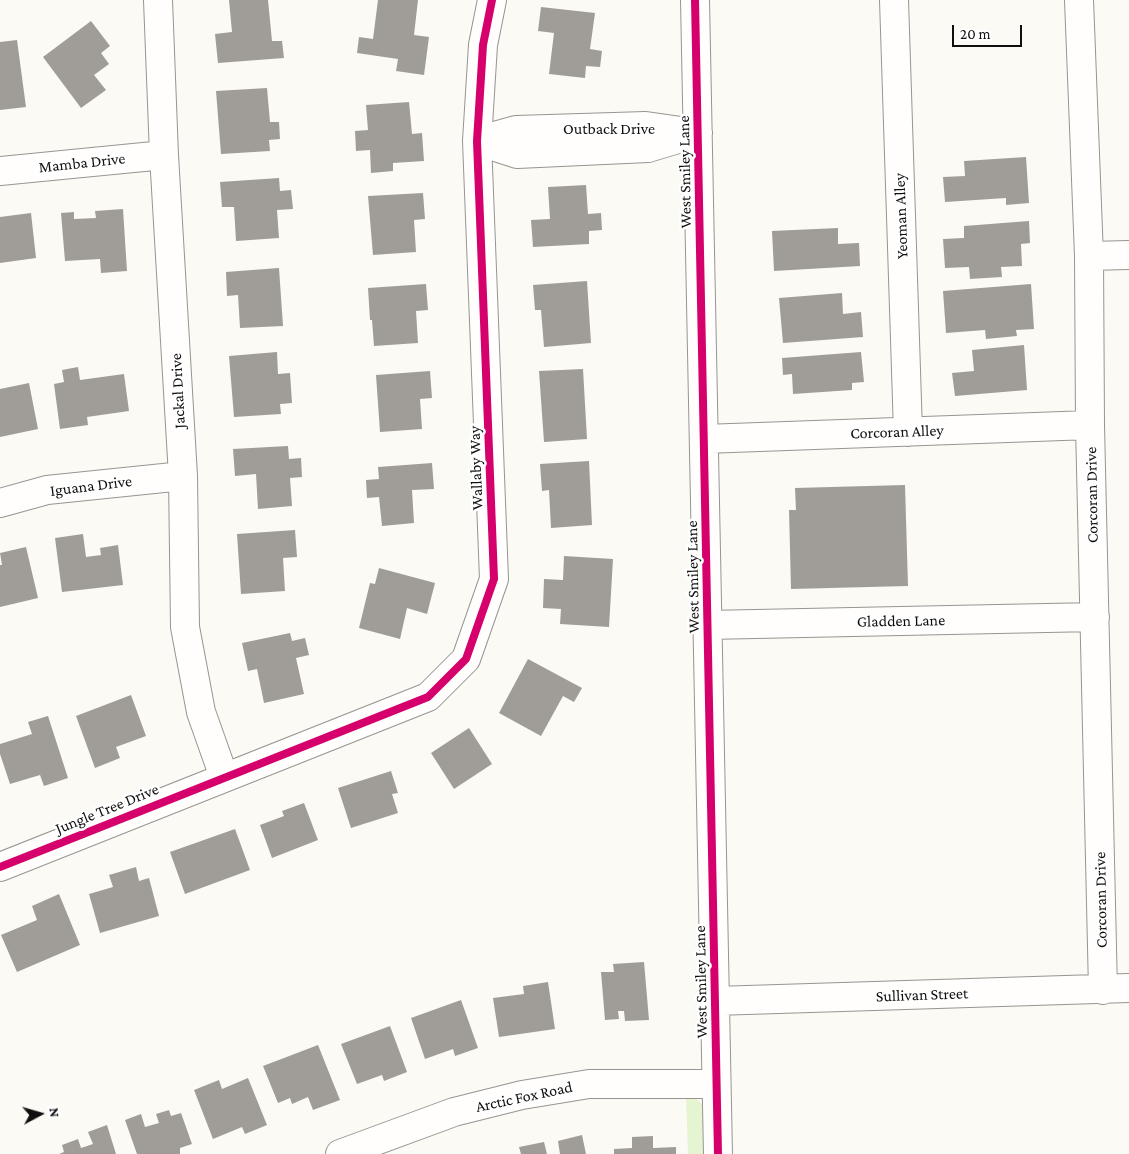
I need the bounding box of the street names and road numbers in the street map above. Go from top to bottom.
street label: West Smiley Lane [674,115,696,229]
street label: Outback Drive [563,119,655,139]
street label: Mamba Drive [38,149,126,177]
street label: Yeoman Alley [890,173,912,259]
street label: Jackal Drive [166,353,190,429]
street label: Corcoran Alley [850,421,944,443]
street label: Wallaby Way [465,425,487,511]
street label: Corcoran Drive [1082,447,1102,543]
street label: Iguana Drive [49,471,133,501]
street label: West Smiley Lane [682,520,704,634]
street label: Gladden Lane [857,611,945,631]
street label: Jungle Tree Drive [53,780,161,838]
street label: Corcoran Drive [1091,852,1111,948]
street label: West Smiley Lane [690,925,712,1039]
street label: Sullivan Street [876,984,968,1006]
street label: Arctic Fox Road [474,1077,574,1117]

